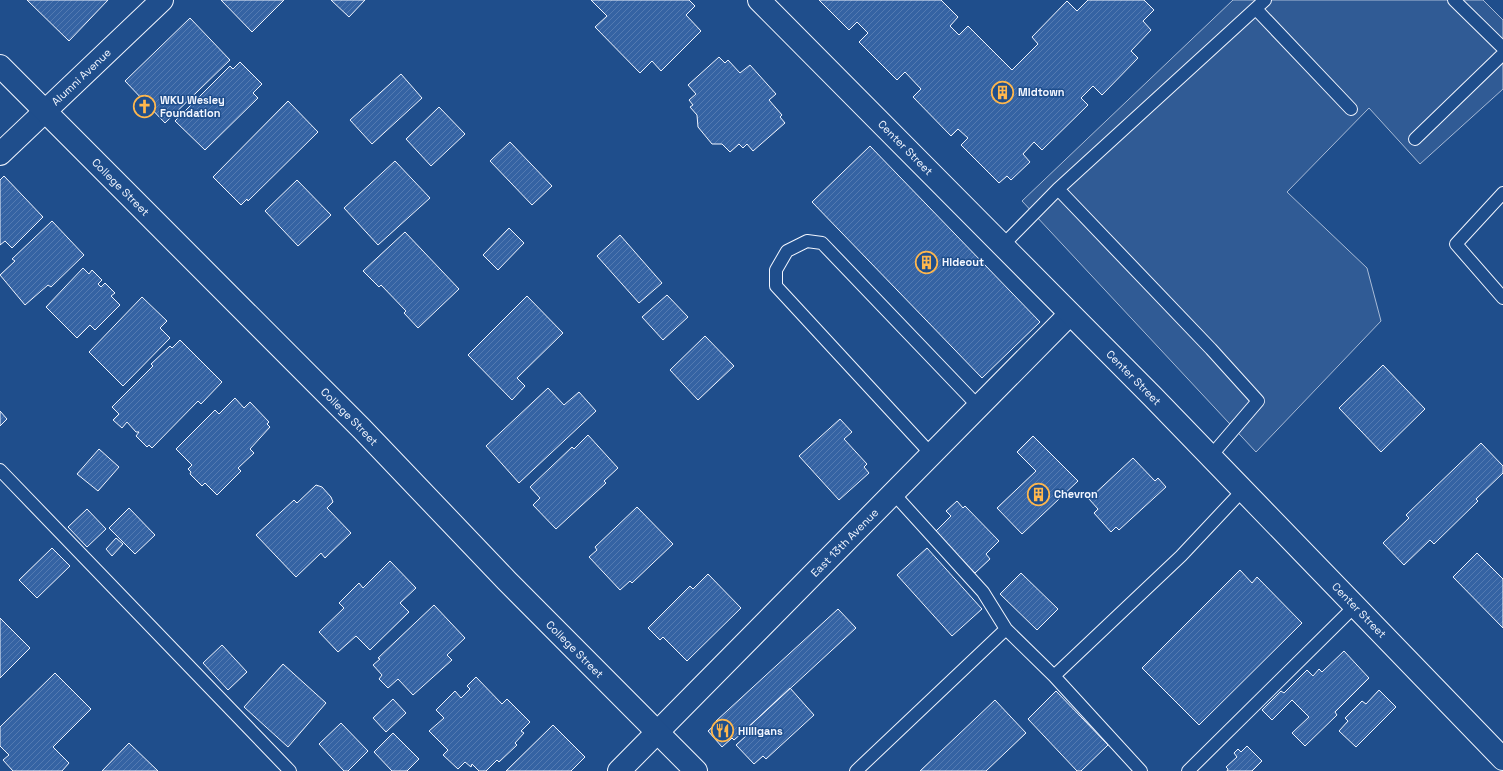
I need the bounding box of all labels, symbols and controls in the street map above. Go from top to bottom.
street label: Alumni Avenue [48,45,114,108]
building icon: Midtown [990,79,1016,105]
place label: Midtown [1018,85,1065,99]
church icon: WKU Wesley Foundation [132,93,158,119]
place label: WKU Wesley Foundation [160,93,225,120]
street label: Center Street [875,117,936,178]
street label: College Street [89,155,152,219]
building icon: Hideout [913,249,939,275]
place label: Hideout [942,255,984,269]
street label: Center Street [1103,347,1164,408]
street label: College Street [318,385,381,449]
building icon: Chevron [1025,481,1051,507]
place label: Chevron [1054,487,1098,501]
street label: East 13th Avenue [808,505,881,580]
street label: Center Street [1329,579,1389,641]
street label: College Street [543,617,607,681]
restaurant icon: Hilligans [710,718,736,744]
place label: Hilligans [738,724,783,738]

